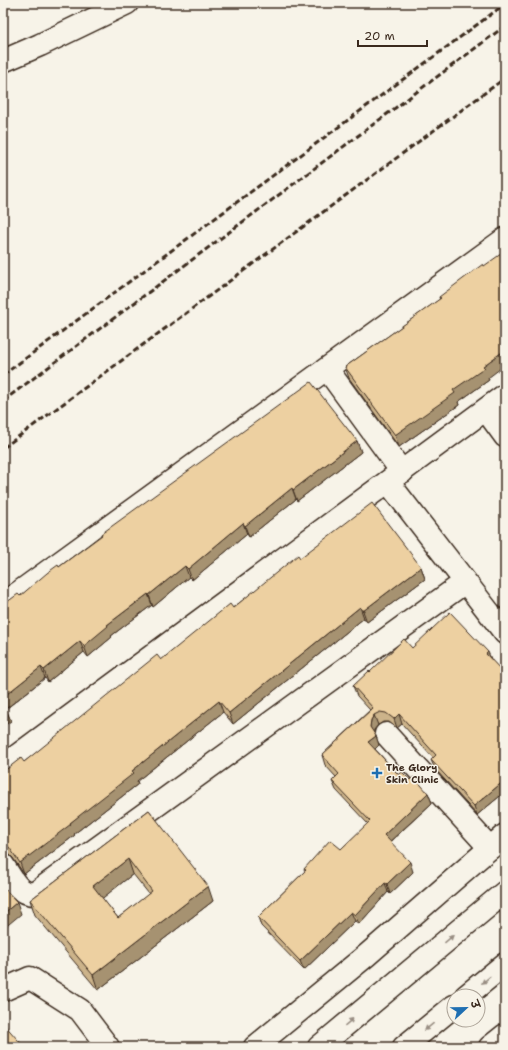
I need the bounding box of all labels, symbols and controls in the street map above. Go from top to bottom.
scale bar [358,22,427,48]
text: 20 m [364,28,395,44]
place label: The Glory Skin Clinic [386,761,439,786]
marker: The Glory Skin Clinic [371,767,383,779]
one-way arrow [444,934,454,943]
one-way arrow [480,976,491,985]
north arrow [446,988,486,1028]
text: उ [466,997,484,1012]
one-way arrow [344,1017,355,1026]
one-way arrow [424,1022,435,1031]

